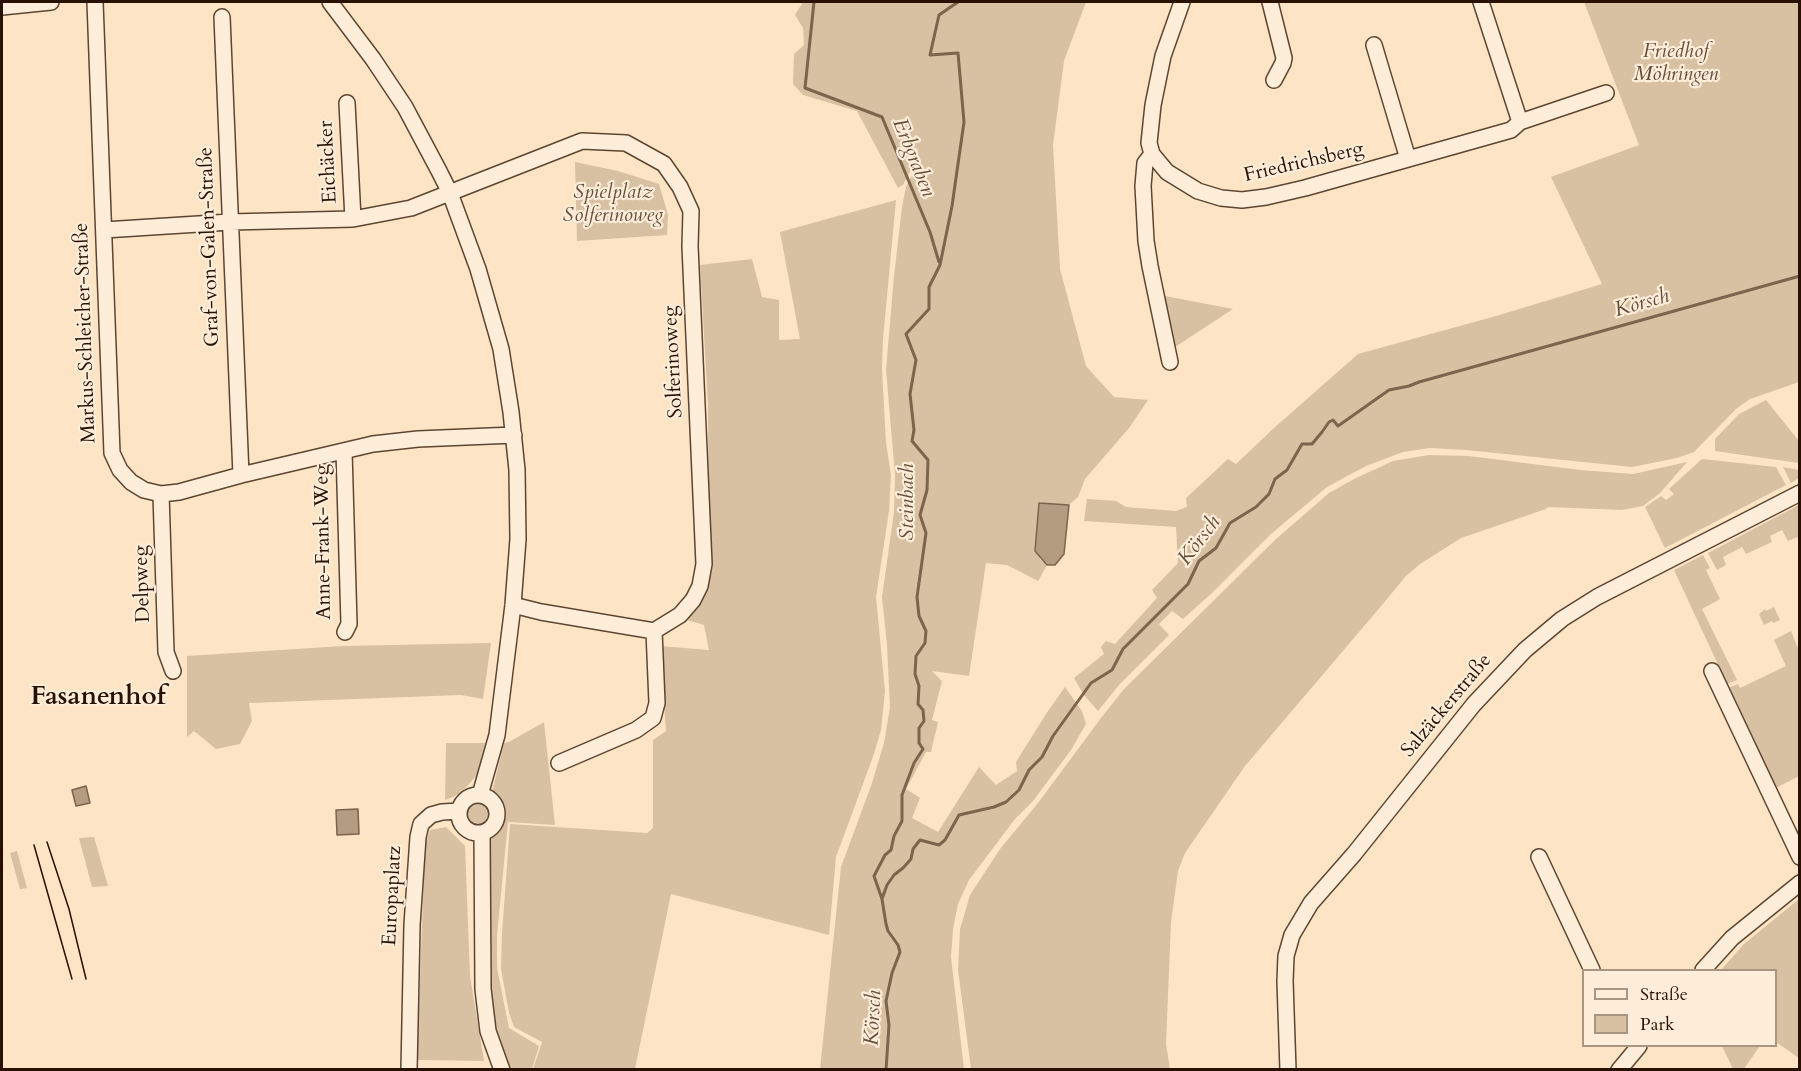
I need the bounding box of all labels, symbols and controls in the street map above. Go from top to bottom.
park label: Friedhof Möhringen [1634,40,1718,87]
water label: Erbgraben [886,115,940,201]
street label: Eichäcker [315,120,343,204]
street label: Friedrichsberg [1242,138,1366,188]
street label: Graf-von-Galen-Straße [195,147,225,347]
park label: Spielplatz Solferinoweg [563,181,663,228]
street label: Markus-Schleicher-Straße [70,222,102,444]
water label: Körsch [1612,284,1672,324]
street label: Solferinoweg [659,305,689,419]
water label: Steinbach [895,463,921,541]
street label: Anne-Frank-Weg [311,464,337,620]
water label: Körsch [1173,511,1227,571]
street label: Delpweg [130,545,156,623]
street label: Salzäckerstraße [1397,649,1497,763]
district label: Fasanenhof [30,682,166,714]
street label: Europaplatz [378,845,408,947]
legend [1582,969,1777,1047]
text: Straße [1640,982,1688,1007]
water label: Körsch [860,990,888,1046]
text: Park [1640,1012,1675,1037]

